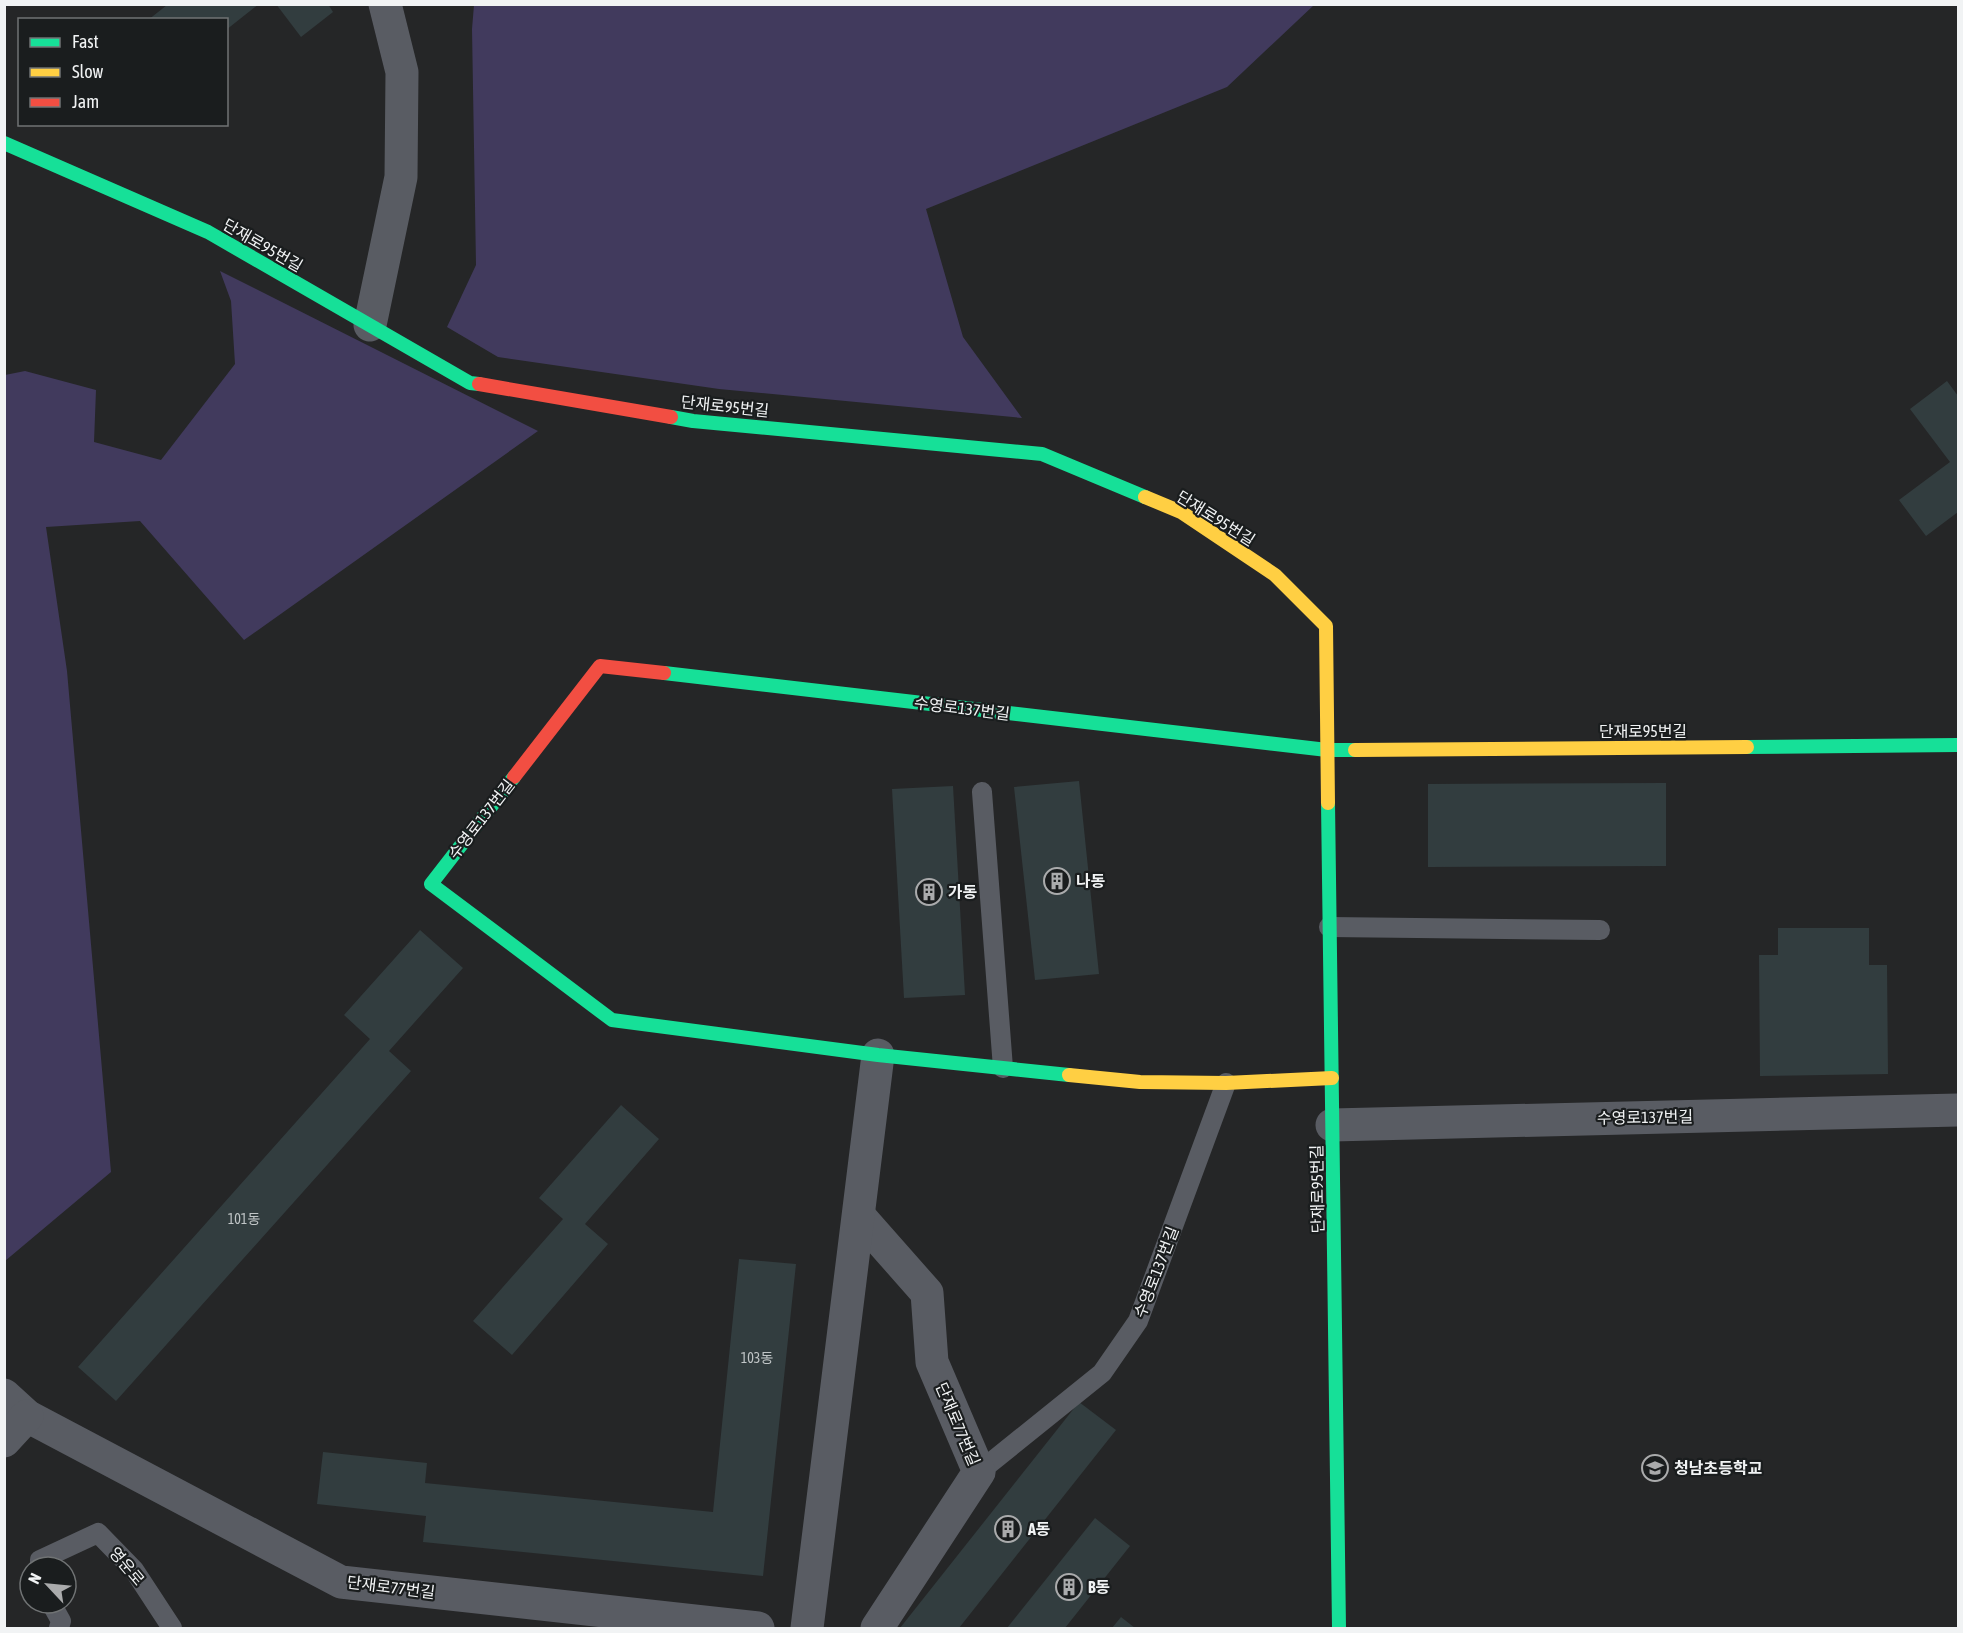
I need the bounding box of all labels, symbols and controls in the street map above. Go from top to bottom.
legend [18,18,228,126]
text: Fast [72,31,99,52]
text: Slow [72,61,103,82]
text: Jam [72,91,99,112]
street label: 단재로95번길 [220,215,306,275]
street label: 단재로95번길 [680,392,770,420]
street label: 단재로95번길 [1174,487,1258,549]
street label: 수영로137번길 [913,693,1011,723]
street label: 단재로95번길 [1599,722,1687,740]
street label: 수영로137번길 [444,776,518,862]
building icon: 나동 [1042,866,1072,896]
place label: 나동 [1076,872,1105,890]
building icon: 가동 [914,877,944,907]
place label: 가동 [948,883,977,901]
street label: 수영로137번길 [1597,1107,1693,1127]
street label: 단재로95번길 [1307,1145,1327,1233]
house number: 101동 [228,1211,260,1227]
street label: 수영로137번길 [1130,1224,1182,1320]
house number: 103동 [741,1350,773,1366]
street label: 단재로77번길 [932,1380,984,1468]
school or university icon: 청남초등학교 [1640,1453,1670,1483]
place label: 청남초등학교 [1674,1459,1763,1477]
building icon: A동 [993,1514,1023,1544]
place label: A동 [1027,1520,1051,1538]
street label: 영운로 [106,1543,148,1589]
north arrow [18,1555,78,1615]
text: N [24,1570,45,1587]
building icon: B동 [1054,1572,1084,1602]
street label: 단재로77번길 [346,1573,436,1601]
place label: B동 [1088,1578,1110,1596]

